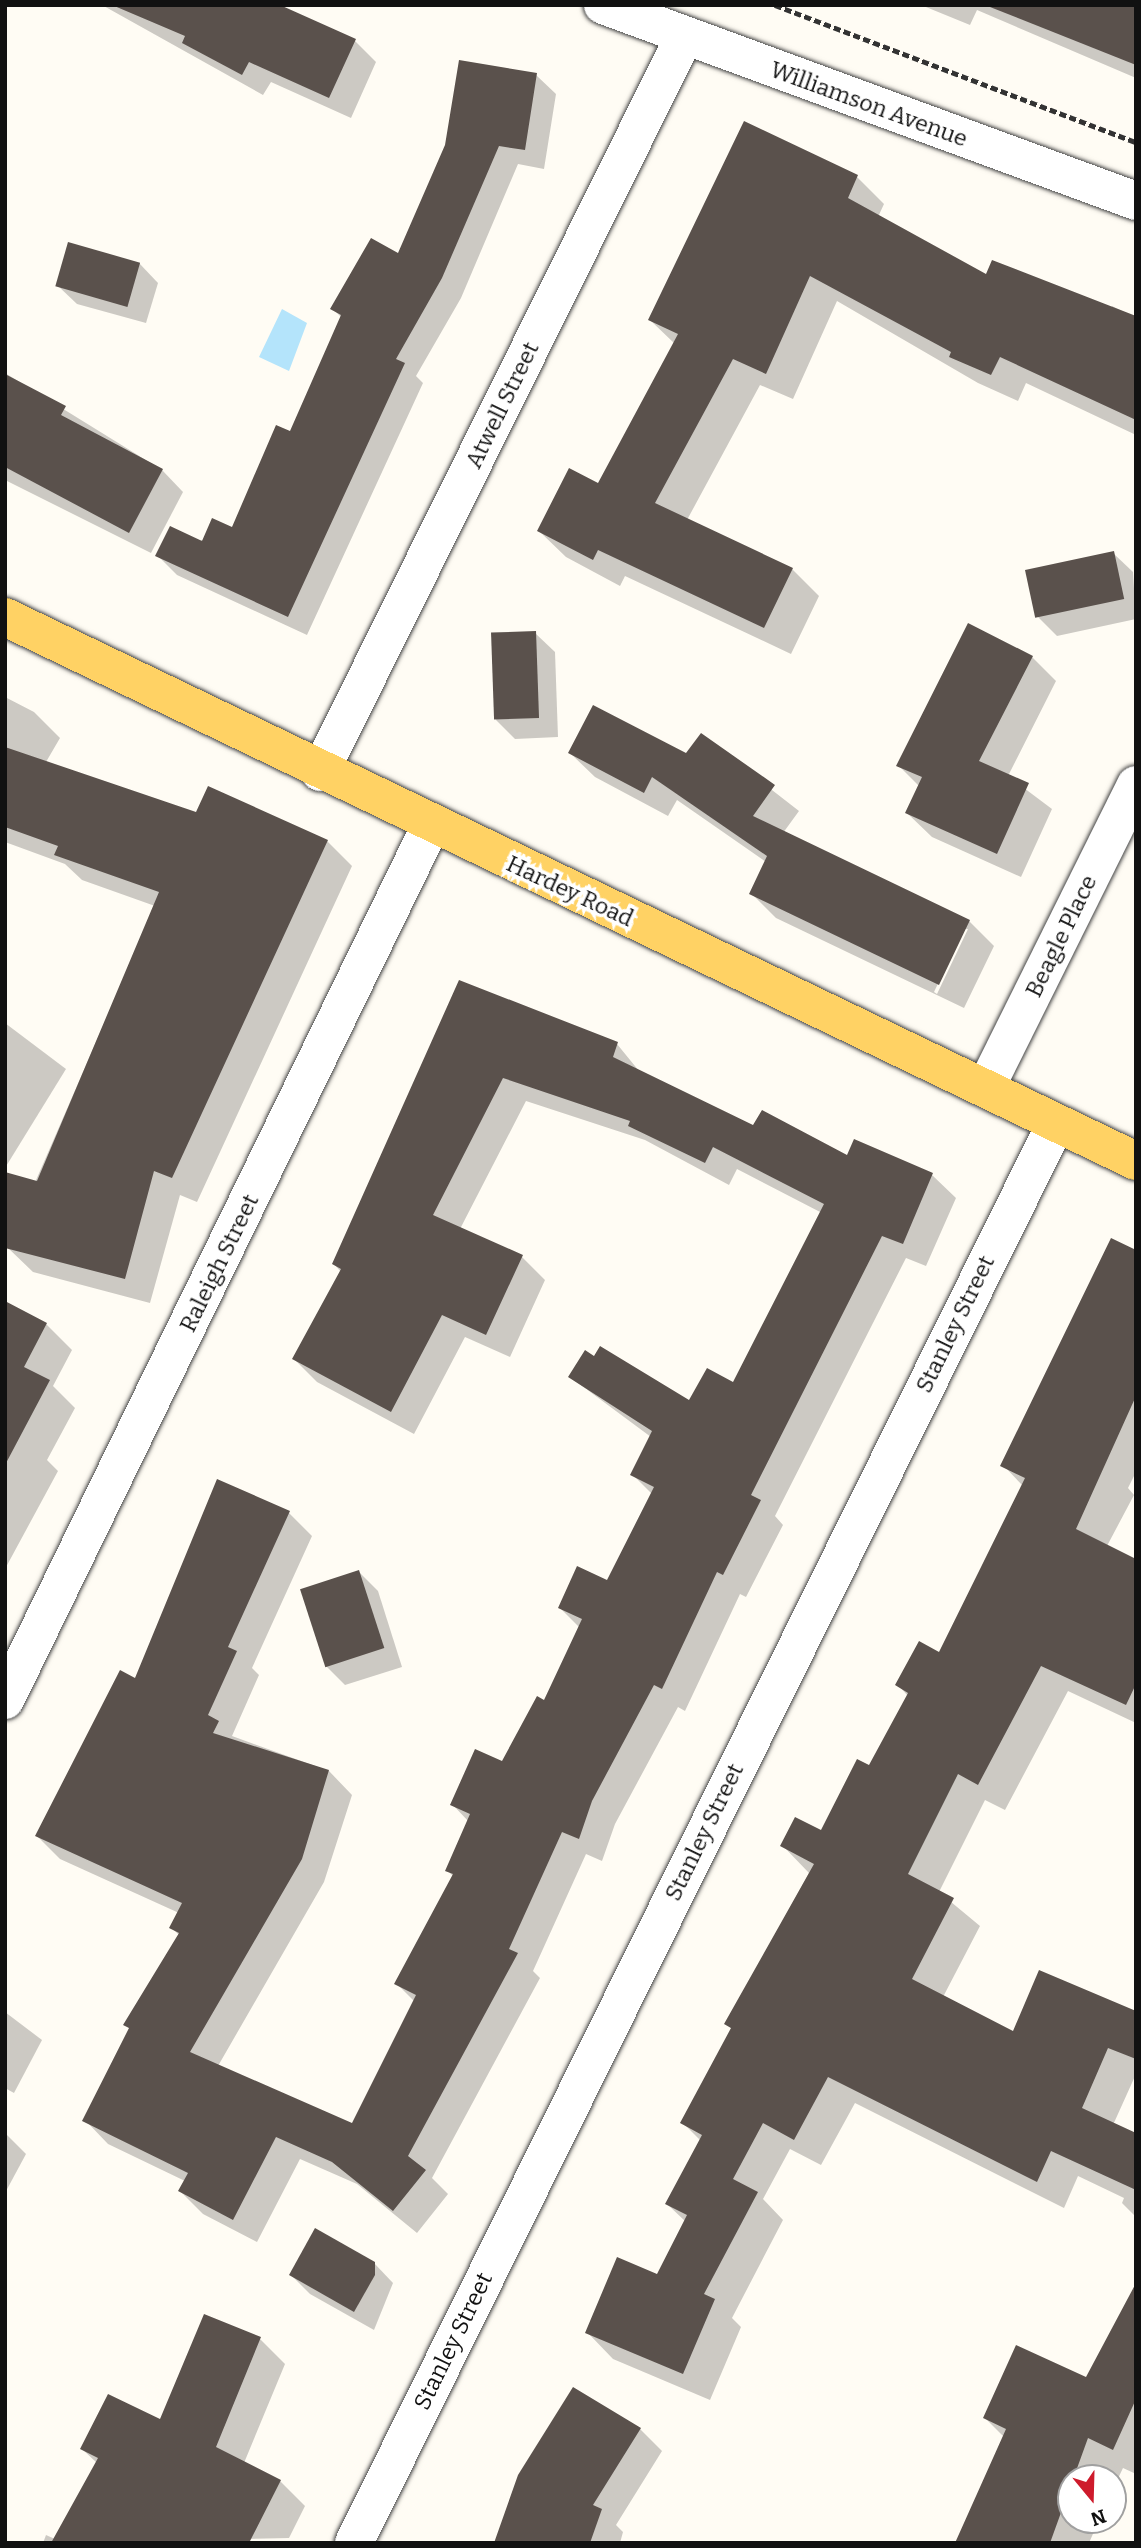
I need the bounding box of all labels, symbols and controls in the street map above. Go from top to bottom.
street label: Williamson Avenue [767,55,971,153]
street label: Atwell Street [460,337,544,473]
street label: Hardey Road [502,850,638,932]
street label: Beagle Place [1020,870,1102,1002]
street label: Raleigh Street [174,1190,264,1336]
street label: Stanley Street [910,1251,1000,1397]
street label: Stanley Street [659,1759,749,1905]
street label: Stanley Street [408,2268,498,2414]
north arrow [1057,2464,1127,2534]
text: N [1088,2504,1109,2531]

